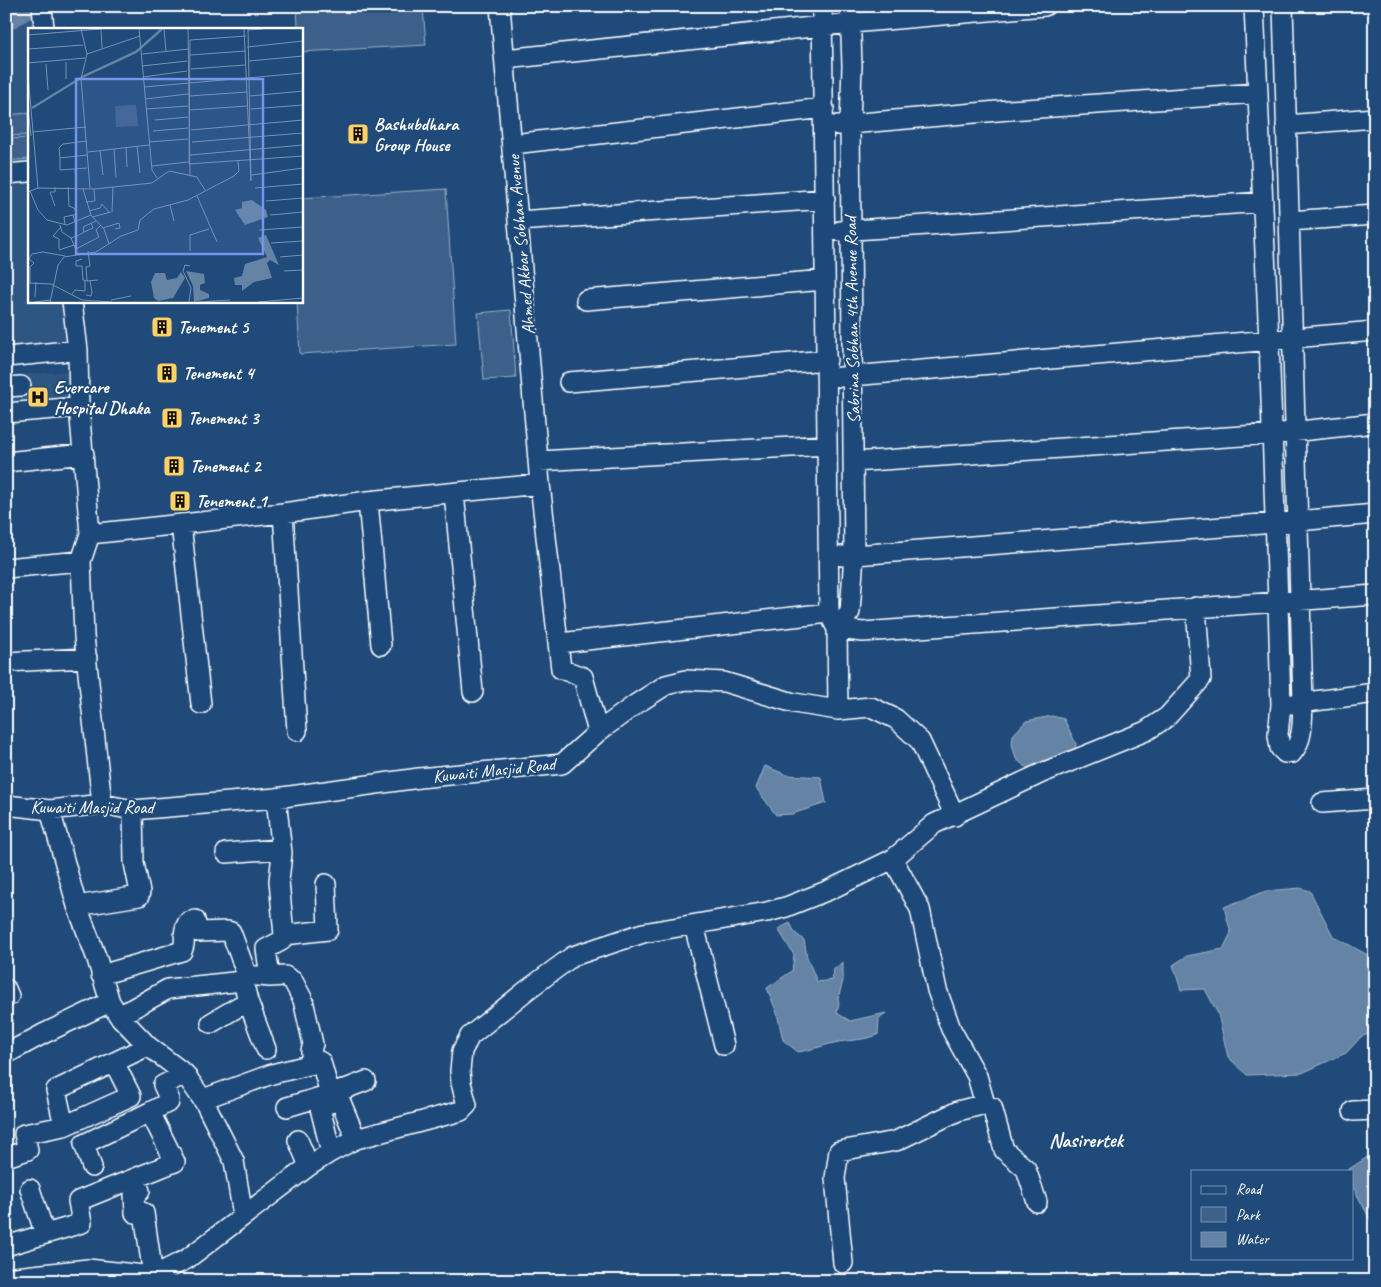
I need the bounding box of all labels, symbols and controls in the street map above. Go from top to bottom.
inset map [28,28,302,302]
place label: Bashubdhara Group House [374,113,460,156]
building icon: Bashubdhara Group House [346,122,370,146]
street label: Ahmed Akbar Sobhan Avenue [502,153,540,336]
street label: Sabrina Sobhan 4th Avenue Road [839,213,865,424]
building icon: Tenement 5 [150,315,174,339]
place label: Tenement 5 [178,316,251,338]
building icon: Tenement 4 [155,361,179,385]
place label: Tenement 4 [183,362,256,384]
place label: Evercare Hospital Dhaka [54,376,151,419]
hospital icon: Evercare Hospital Dhaka [26,385,50,409]
building icon: Tenement 3 [160,406,184,430]
place label: Tenement 3 [188,407,261,429]
building icon: Tenement 2 [162,454,186,478]
place label: Tenement 2 [190,455,263,477]
building icon: Tenement 1 [168,489,192,513]
place label: Tenement 1 [196,490,269,512]
street label: Kuwaiti Masjid Road [432,752,559,787]
street label: Kuwaiti Masjid Road [30,796,156,818]
district label: Nasirertek [1049,1128,1125,1153]
legend [1191,1170,1354,1260]
text: Road [1236,1180,1263,1199]
text: Park [1236,1206,1261,1225]
text: Water [1236,1230,1270,1249]

